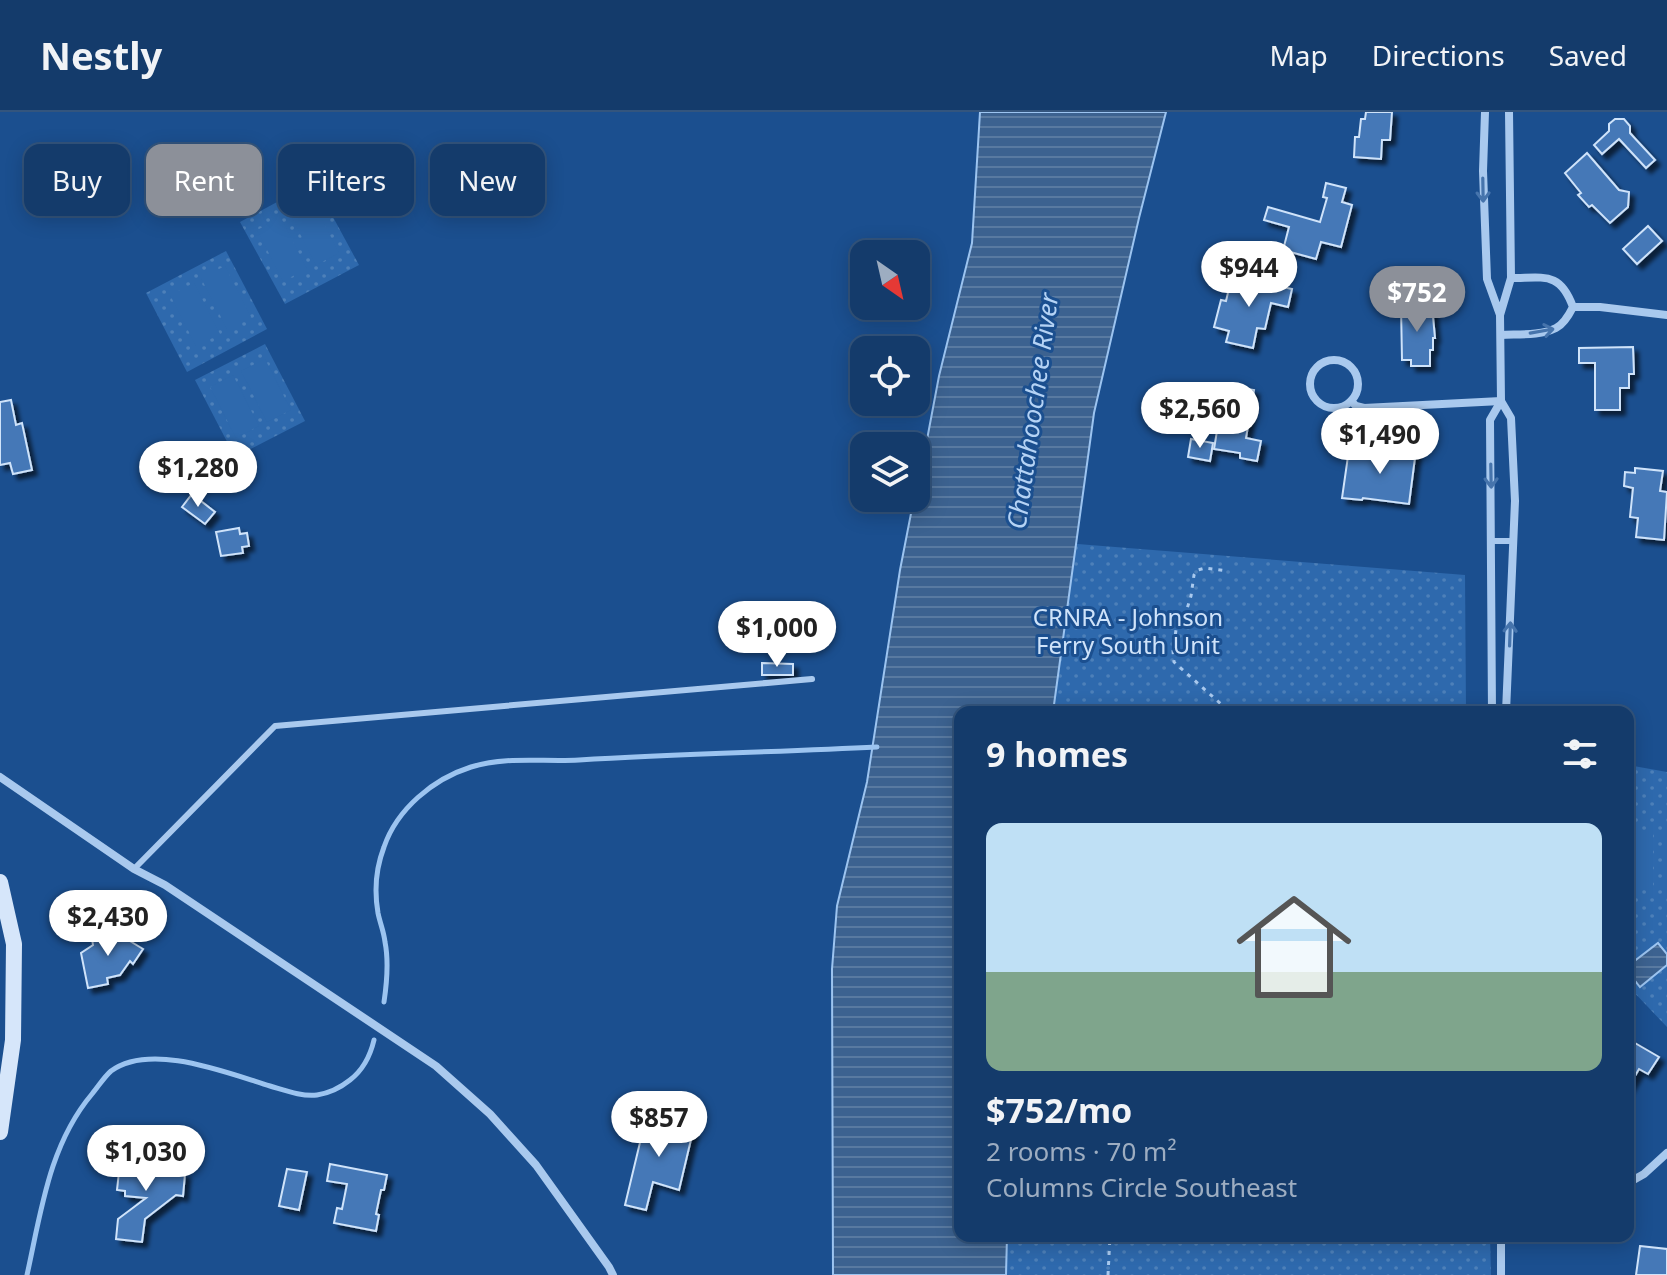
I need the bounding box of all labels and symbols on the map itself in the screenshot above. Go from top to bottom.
one-way arrow [1476,176,1491,203]
north arrow [850,240,930,320]
pin: $944 [1202,241,1296,309]
pin: $752 [1370,266,1464,334]
water label: Chattahoochee River [998,289,1067,531]
one-way arrow [1529,322,1555,337]
pin: $2,560 [1135,382,1265,450]
pin: $1,490 [1315,408,1445,476]
pin: $1,280 [133,441,263,509]
one-way arrow [1484,462,1499,489]
park label: CRNRA - Johnson Ferry South Unit [1033,600,1223,661]
pin: $1,000 [712,601,842,669]
one-way arrow [1502,621,1517,648]
pin: $2,430 [43,890,173,958]
pin: $857 [612,1091,706,1159]
pin: $1,030 [81,1125,211,1193]

